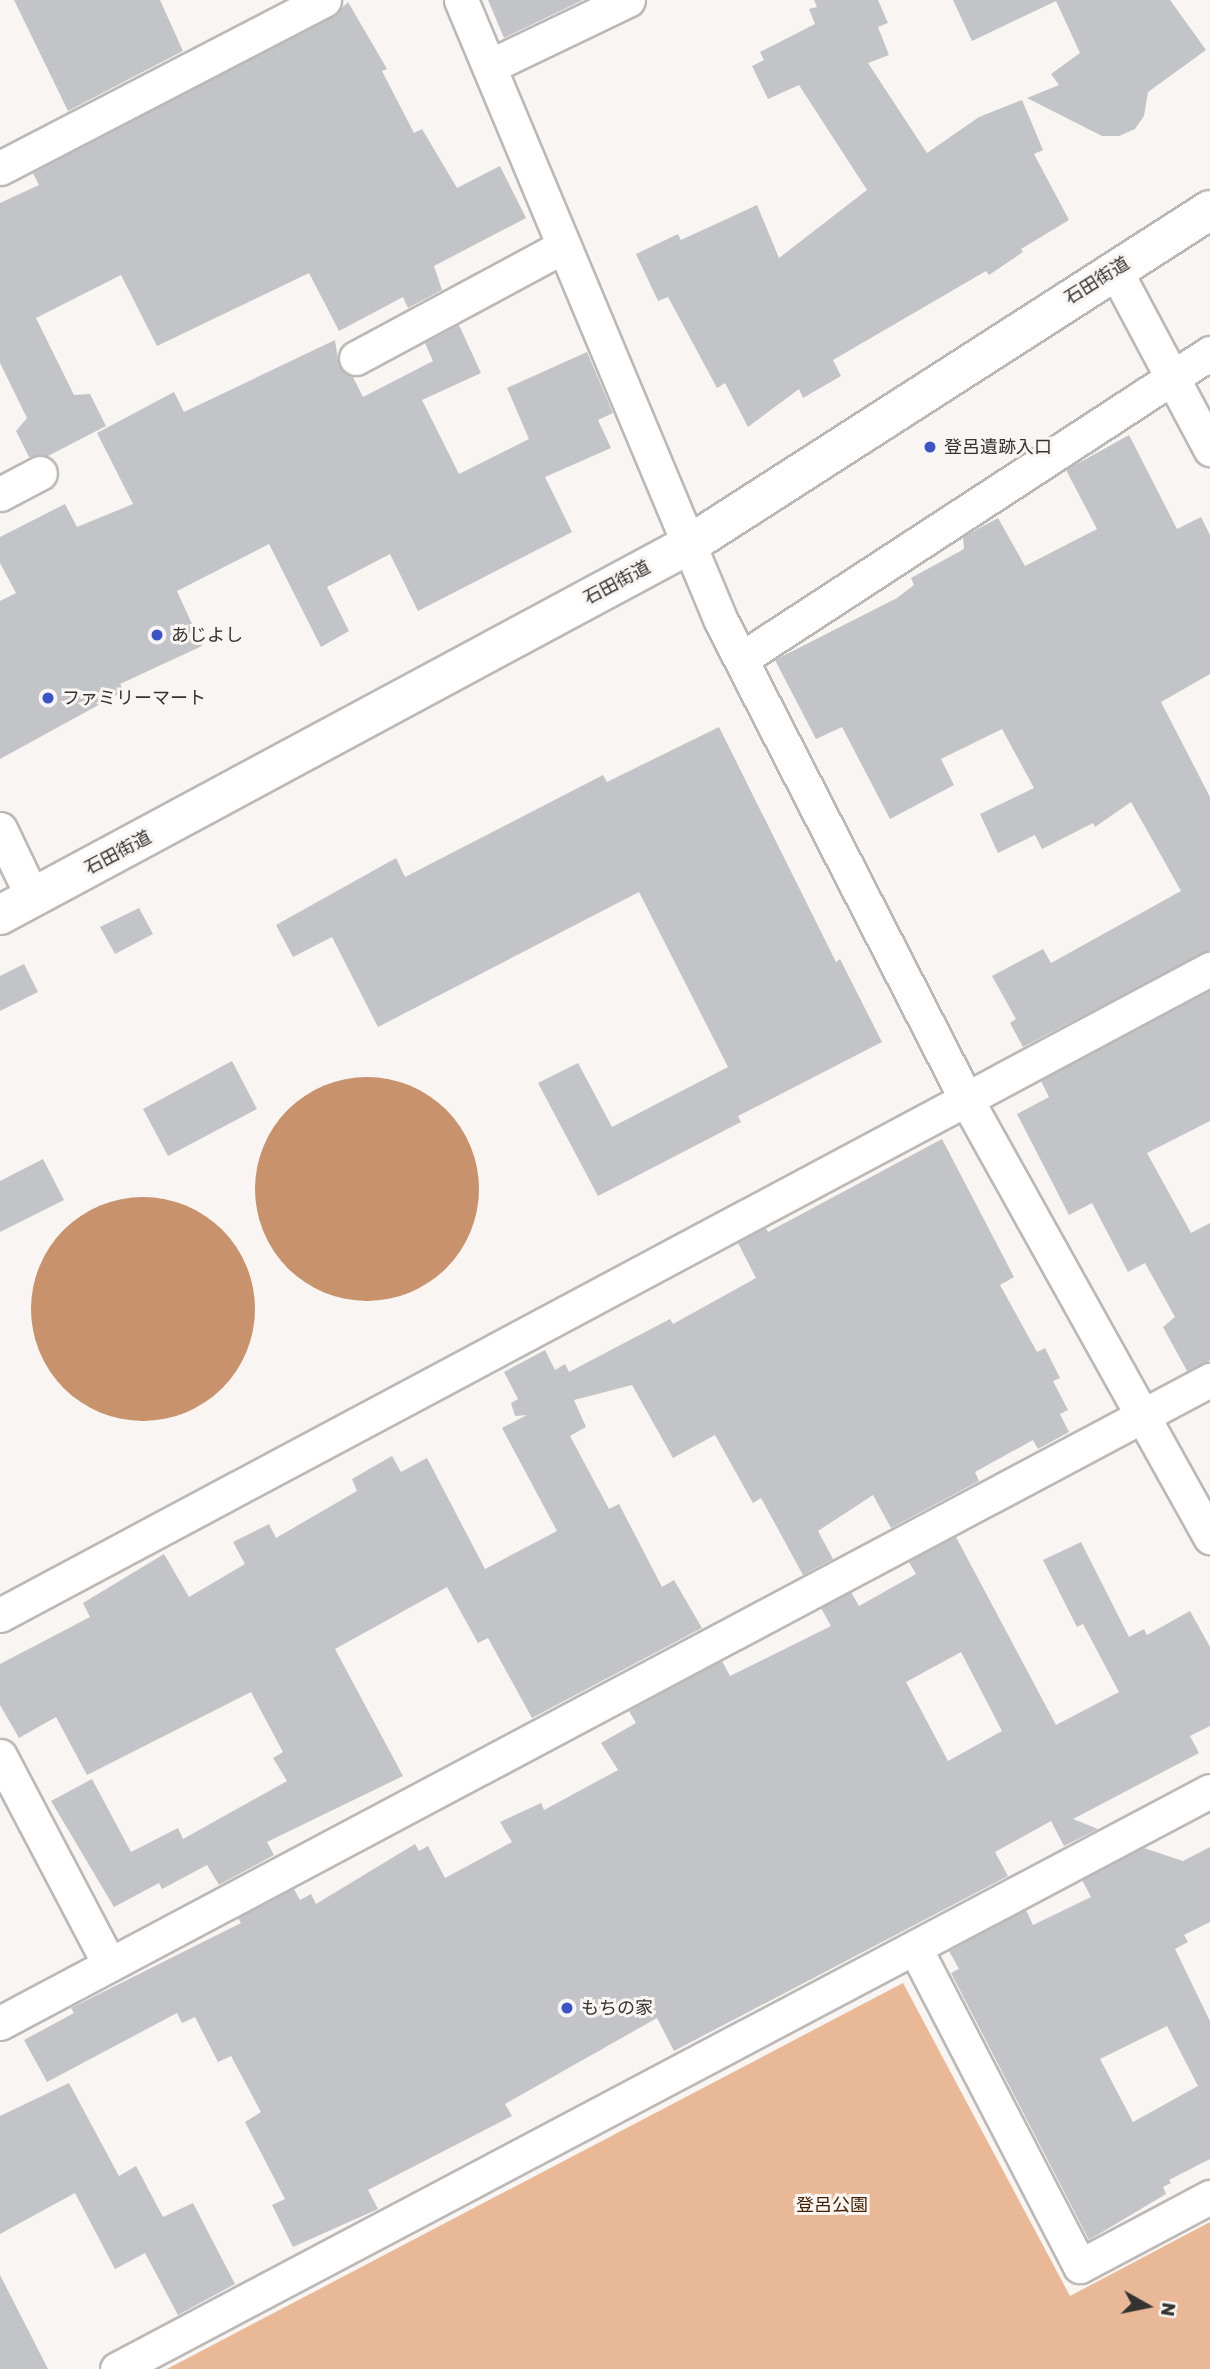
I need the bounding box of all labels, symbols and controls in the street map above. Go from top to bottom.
street label: 石田街道 [1061,253,1133,309]
place label: 登呂遺跡入口 [944,436,1052,458]
marker: 登呂遺跡入口 [922,439,938,455]
street label: 石田街道 [580,557,654,609]
place label: あじよし [171,624,243,646]
marker: あじよし [149,627,165,643]
place label: ファミリーマート [62,687,206,709]
marker: ファミリーマート [40,690,56,706]
street label: 石田街道 [81,827,155,879]
place label: もちの家 [581,1997,653,2019]
marker: もちの家 [559,2000,575,2016]
park label: 登呂公園 [796,2194,868,2216]
north arrow [1112,2271,1182,2341]
text: N [1156,2301,1181,2318]

